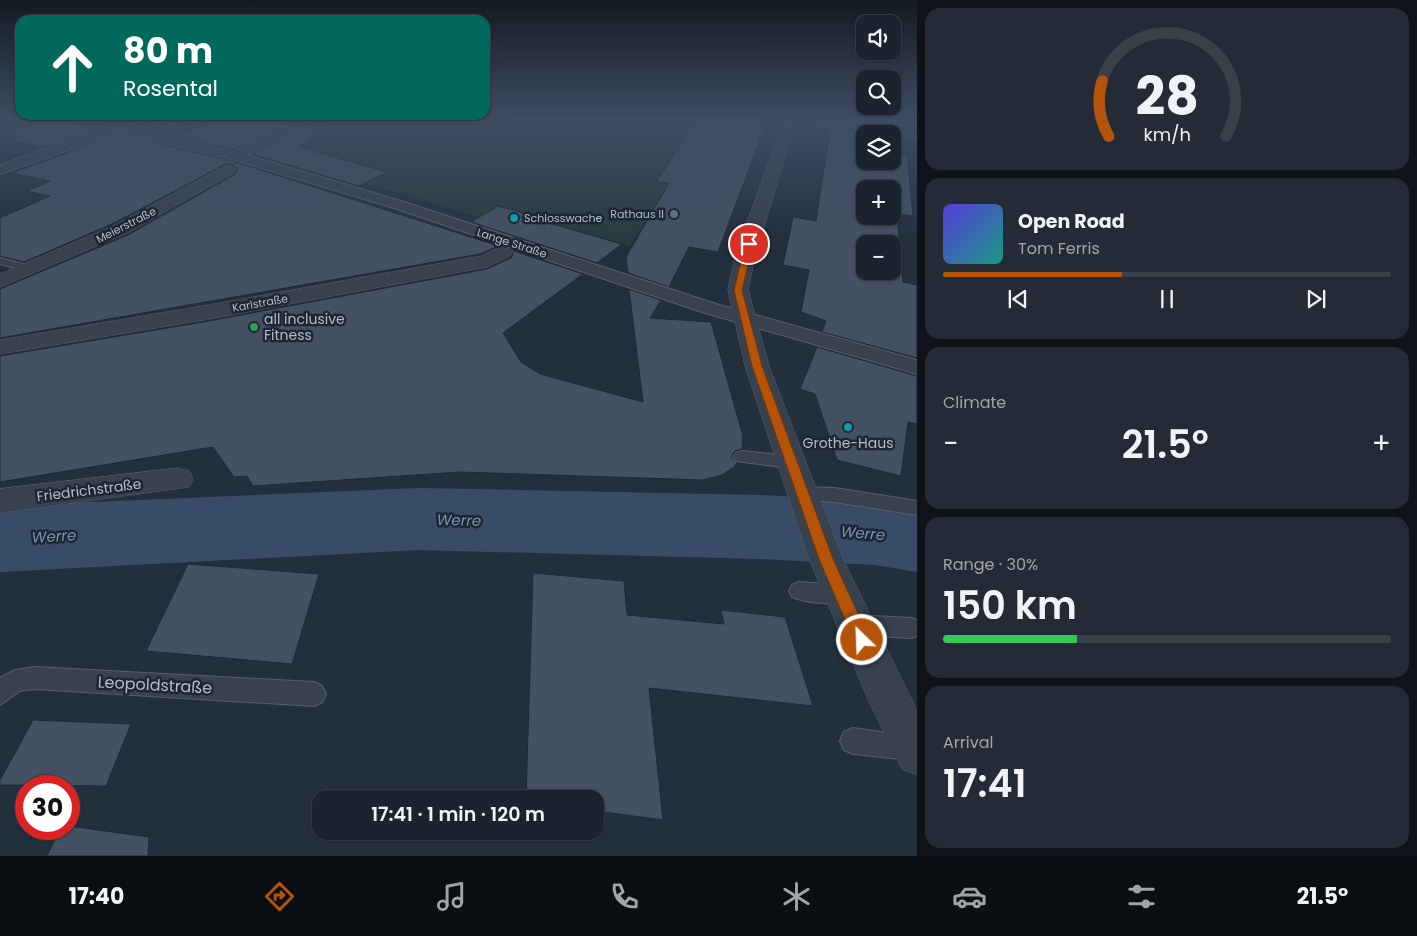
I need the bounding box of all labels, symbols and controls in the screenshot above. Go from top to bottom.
map controls [856,15,901,280]
button: sound [856,15,901,60]
text: 80 m [123,26,213,75]
icon: ahead [40,35,105,100]
text: 28 [1135,60,1199,133]
button: search [856,70,901,115]
text: Rosental [123,73,218,104]
text: km/h [1143,122,1191,147]
button: layers [856,125,901,170]
button: + [856,180,901,225]
street label: Meierstraße [93,203,159,247]
place label: Rathaus II [610,206,664,222]
marker: Rathaus II [668,208,680,220]
text: Open Road [1018,208,1125,235]
place label: Schlosswache [524,210,603,226]
marker: Schlosswache [508,212,520,224]
pin [728,223,770,265]
street label: Lange Straße [475,224,549,262]
icon: arrive [735,230,763,258]
button: − [856,235,901,280]
text: Tom Ferris [1018,237,1100,260]
icon: previous [1004,285,1032,313]
icon: pause [1153,285,1181,313]
icon: next [1302,285,1330,313]
street label: Karlstraße [231,290,289,316]
place label: all inclusive Fitness [264,309,345,345]
marker: all inclusive Fitness [248,321,260,333]
text: Climate [943,391,1006,414]
text: 21.5° [1122,418,1209,471]
marker: Grothe-Haus [842,421,854,433]
text: − [943,424,958,463]
text: + [1372,424,1391,463]
place label: Grothe-Haus [803,433,893,453]
street label: Friedrichstraße [36,474,143,506]
water label: Werre [437,509,481,531]
water label: Werre [840,521,886,545]
water label: Werre [31,524,77,548]
text: Range · 30% [943,553,1038,576]
text: 150 km [943,579,1077,632]
position arrow [835,613,887,665]
street label: Leopoldstraße [97,671,213,699]
text: Arrival [943,731,993,754]
text: 17:41 [943,757,1026,810]
speed limit sign: 30 [15,775,80,840]
text: 17:41 · 1 min · 120 m [371,801,545,828]
icon: directions [262,879,297,914]
icon: music [434,879,469,914]
icon: phone [607,879,642,914]
icon: climate [779,879,814,914]
icon: car [952,879,987,914]
icon: filters [1124,879,1159,914]
text: 17:40 [69,881,124,912]
text: 21.5° [1297,881,1348,912]

